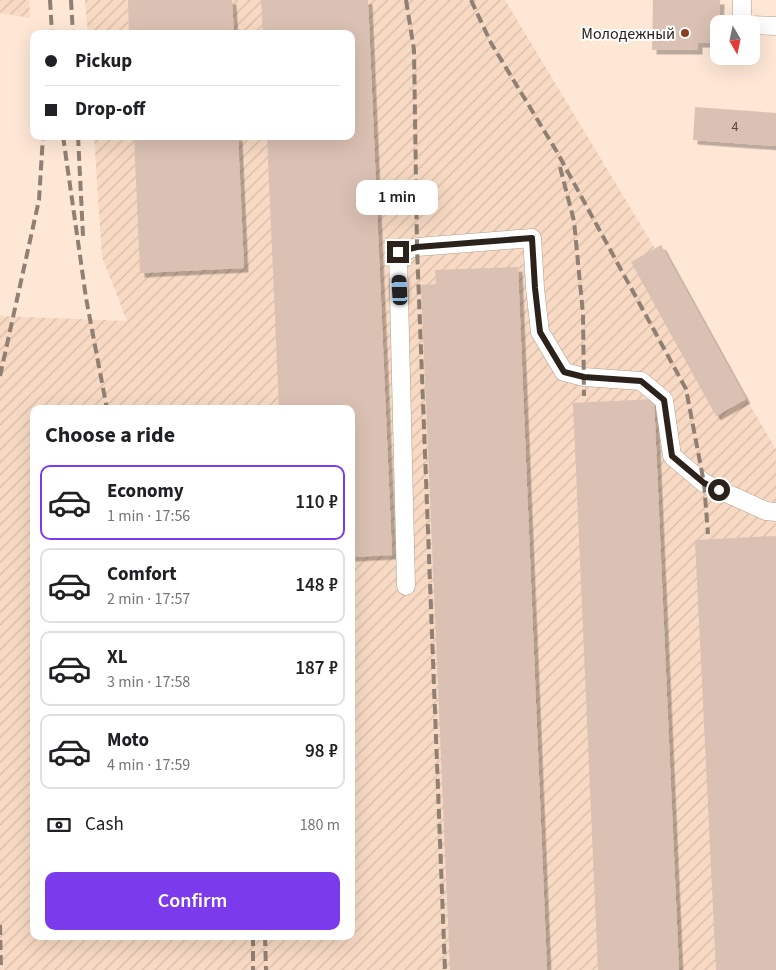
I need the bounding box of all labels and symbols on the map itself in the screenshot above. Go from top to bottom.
north arrow [710,15,760,65]
place label: Молодежный [581,23,675,45]
marker: Молодежный [679,27,691,39]
house number: 4 [732,117,739,137]
callout: 1 min [357,180,439,214]
route end [387,241,409,263]
car [391,275,408,305]
route start [708,479,730,501]

